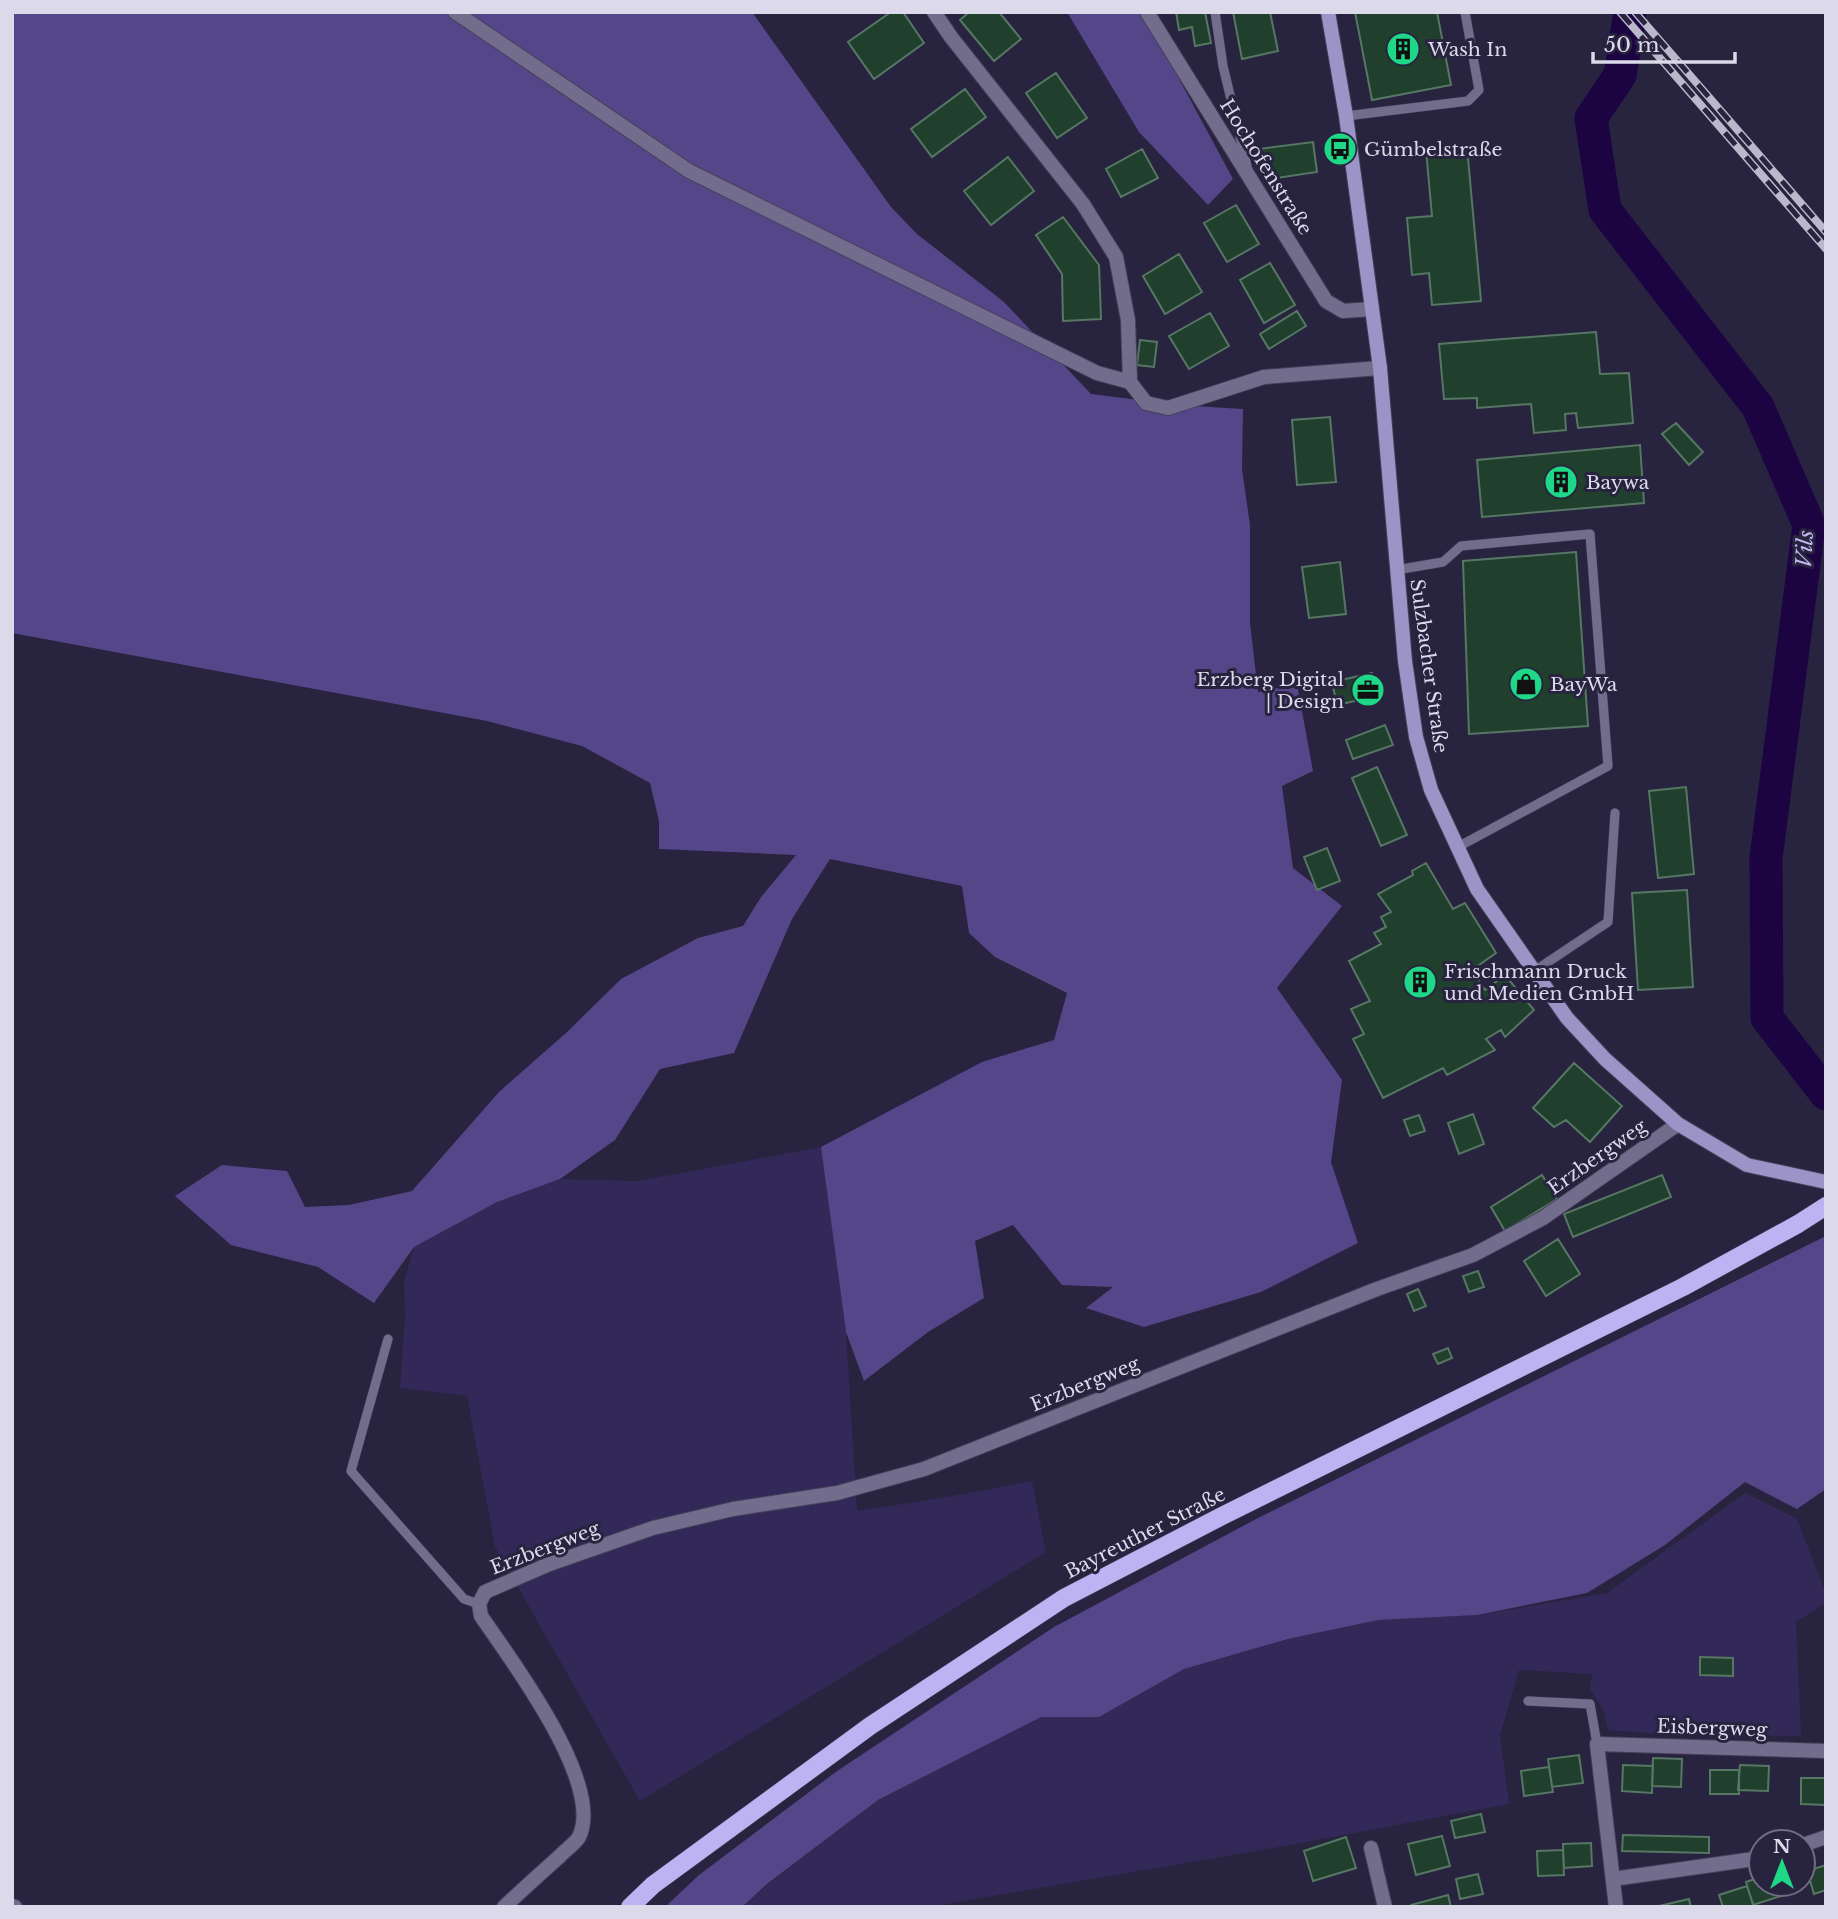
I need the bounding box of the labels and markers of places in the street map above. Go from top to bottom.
building icon: Wash In [1384,30,1422,68]
place label: Wash In [1427,38,1507,61]
bus stop icon: Gümbelstraße [1321,130,1359,168]
place label: Gümbelstraße [1364,138,1502,161]
building icon: Baywa [1542,463,1580,501]
place label: Baywa [1586,471,1650,494]
shop icon: BayWa [1507,665,1545,703]
place label: Erzberg Digital | Design [1197,668,1344,713]
office icon: Erzberg Digital | Design [1349,671,1387,709]
place label: BayWa [1550,673,1618,696]
place label: Frischmann Druck und Medien GmbH [1444,960,1634,1005]
building icon: Frischmann Druck und Medien GmbH [1401,963,1439,1001]

